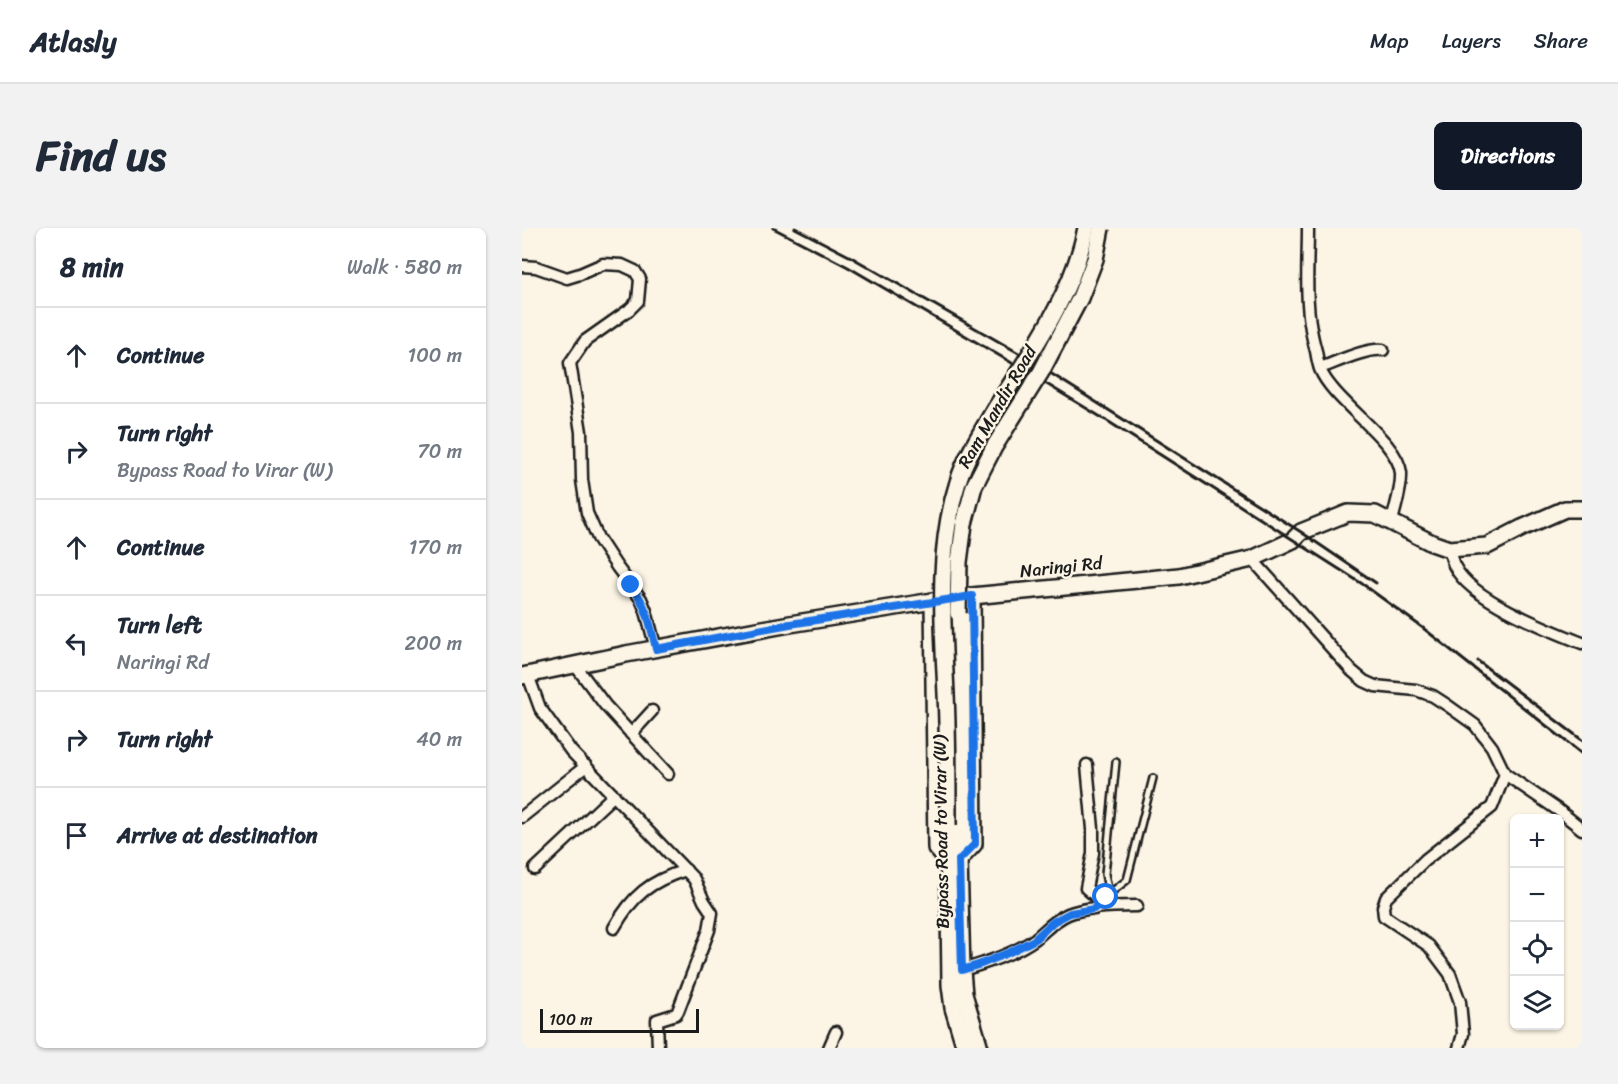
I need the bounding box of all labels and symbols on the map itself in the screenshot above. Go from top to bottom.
street label: Ram Mandir Road [949,338,1046,475]
street label: Naringi Rd [1018,547,1105,587]
route end [617,571,643,597]
street label: Bypass Road to Virar (W) [923,733,959,929]
route start [1092,883,1118,909]
scale bar [540,1006,699,1034]

